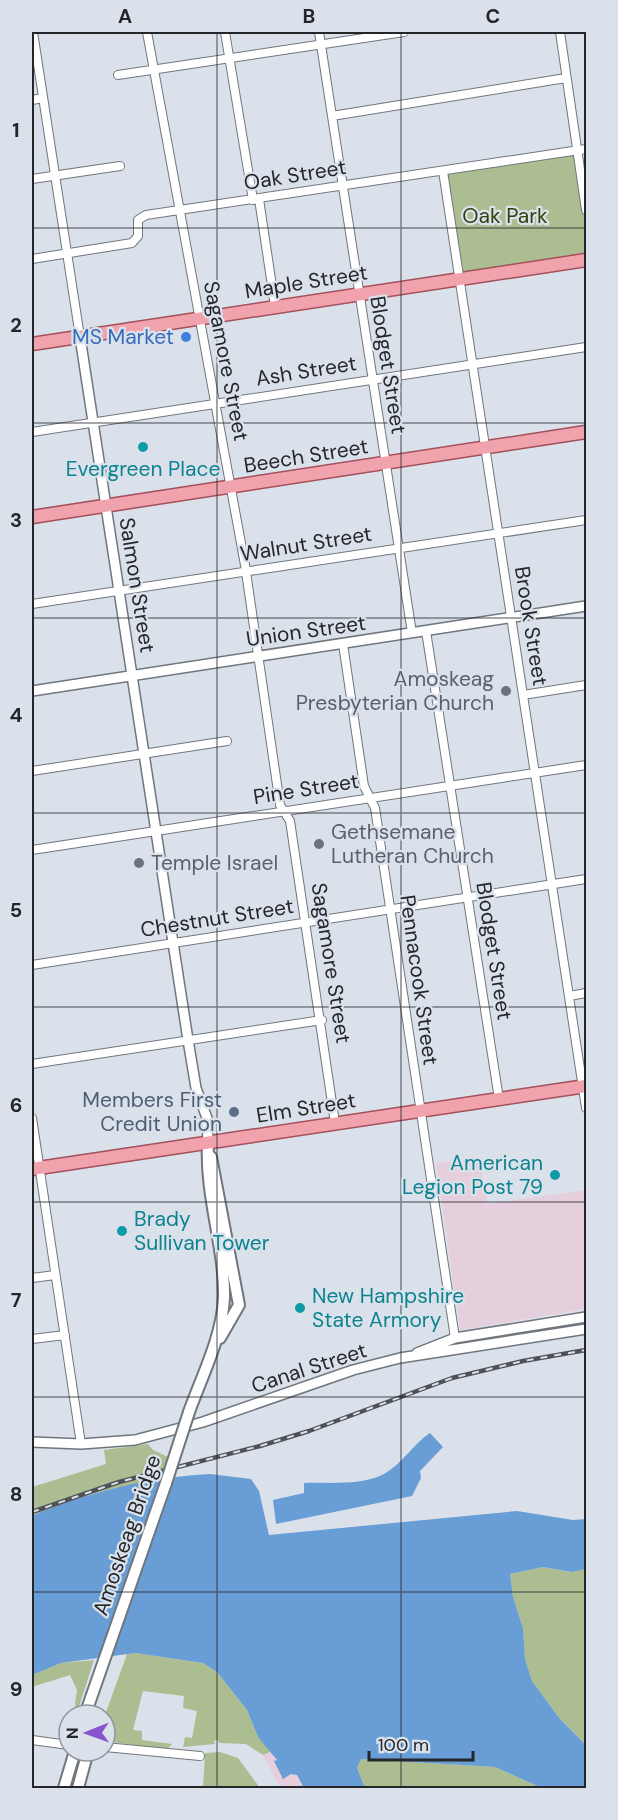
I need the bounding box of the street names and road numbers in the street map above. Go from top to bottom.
street label: Oak Street [242,153,348,197]
street label: Maple Street [243,258,369,306]
street label: Sagamore Street [197,279,255,443]
street label: Blodget Street [363,294,413,436]
street label: Ash Street [254,349,358,393]
street label: Beech Street [242,432,370,480]
street label: Salmon Street [112,515,162,655]
street label: Walnut Street [238,520,374,568]
street label: Brook Street [508,564,554,688]
street label: Union Street [244,609,368,653]
street label: Pine Street [251,767,361,811]
street label: Blodget Street [469,880,519,1022]
street label: Sagamore Street [304,881,358,1045]
street label: Chestnut Street [138,892,296,944]
street label: Pennacook Street [393,893,445,1067]
street label: Elm Street [254,1086,358,1130]
street label: Canal Street [248,1336,370,1400]
street label: Amoskeag Bridge [86,1451,168,1619]

